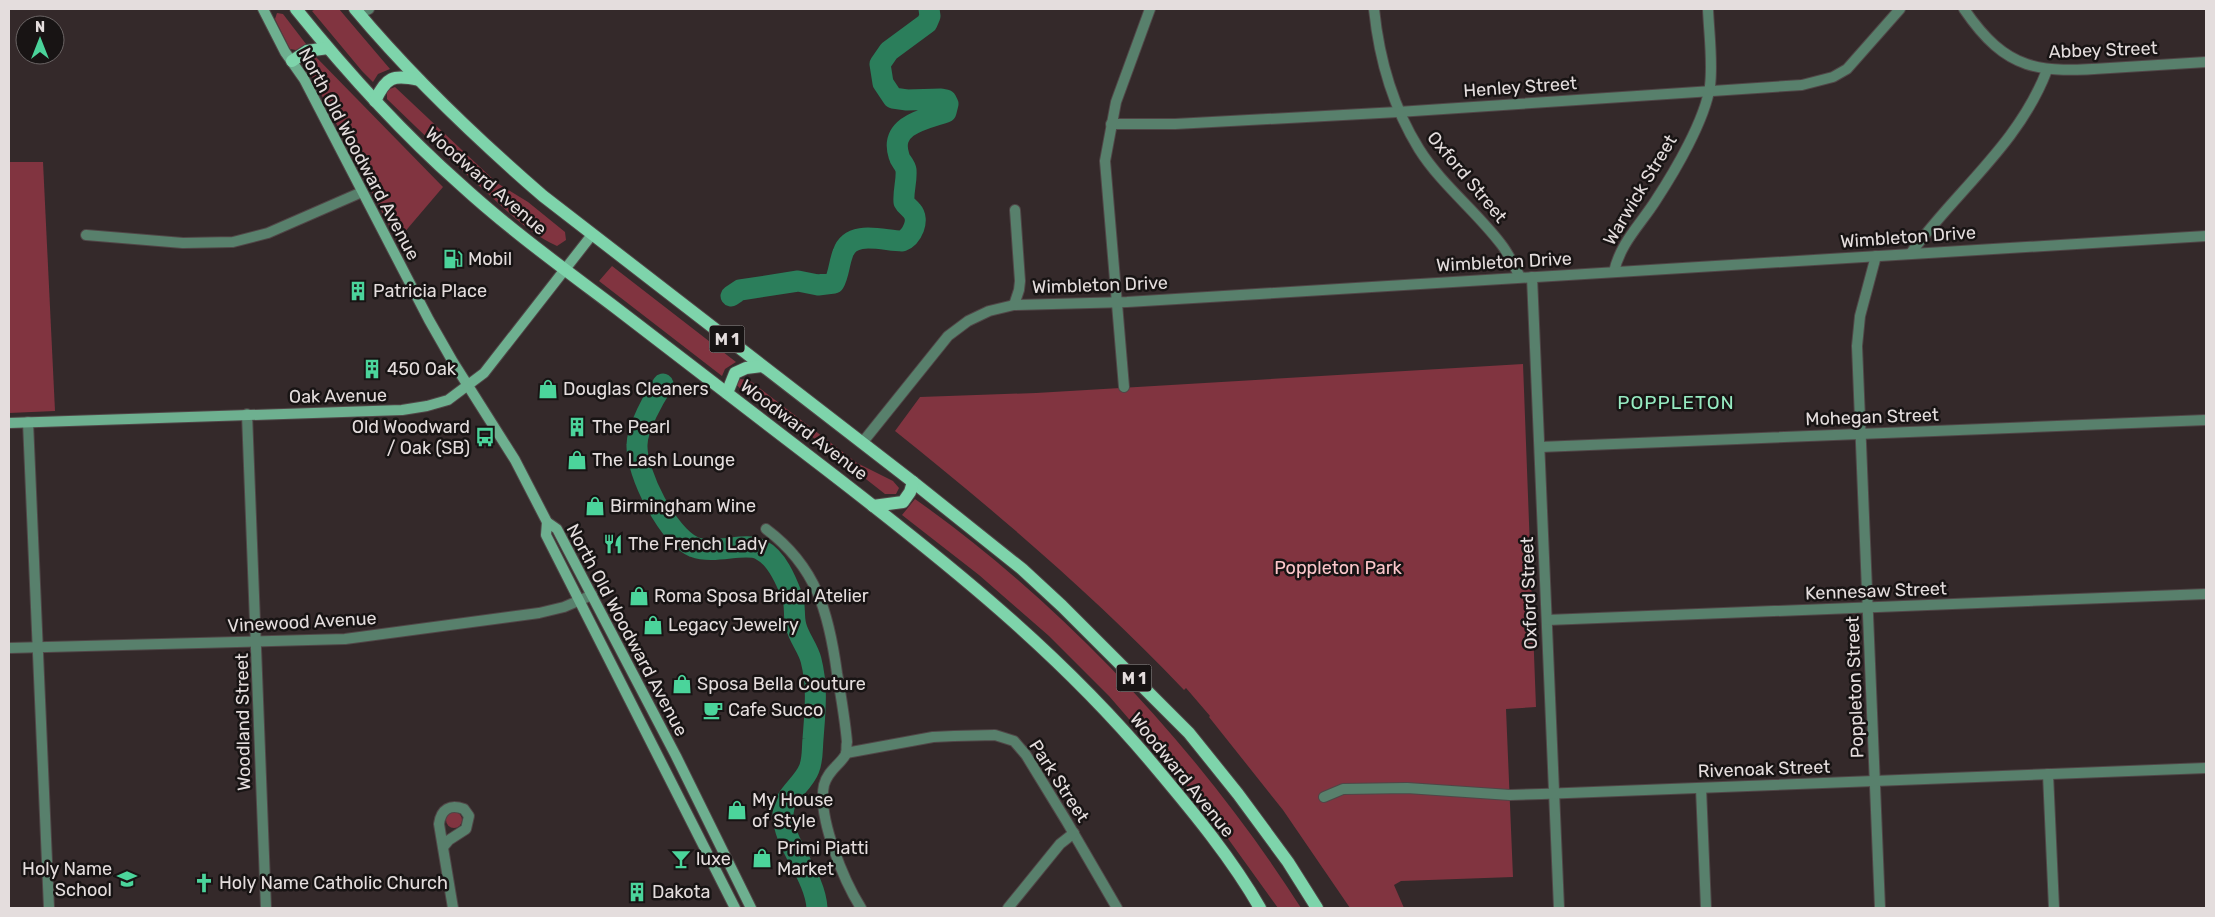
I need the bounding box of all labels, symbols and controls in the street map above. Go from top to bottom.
north arrow [15,15,65,65]
text: N [35,19,45,36]
street label: Abbey Street [2048,37,2158,63]
street label: North Old Woodward Avenue [294,44,424,264]
street label: Henley Street [1462,72,1578,102]
street label: Woodward Avenue [421,122,551,240]
street label: Oxford Street [1422,127,1512,227]
street label: Warwick Street [1598,131,1682,249]
street label: Wimbleton Drive [1839,221,1977,253]
street label: Wimbleton Drive [1436,247,1572,277]
fuel station icon: Mobil [442,248,464,270]
place label: Mobil [468,248,512,270]
street label: Wimbleton Drive [1032,272,1168,298]
building icon: Patricia Place [347,280,369,302]
place label: Patricia Place [373,280,487,302]
road number: M 1 [710,326,744,352]
building icon: 450 Oak [361,358,383,380]
place label: 450 Oak [387,358,457,380]
street label: Woodward Avenue [736,375,872,485]
shop icon: Douglas Cleaners [537,378,559,400]
place label: Douglas Cleaners [563,378,709,400]
street label: Oak Avenue [289,384,387,408]
district label: POPPLETON [1617,391,1735,414]
street label: Mohegan Street [1805,404,1939,430]
place label: Old Woodward / Oak (SB) [352,416,470,459]
building icon: The Pearl [566,416,588,438]
place label: The Pearl [592,416,670,438]
bus stop icon: Old Woodward / Oak (SB) [474,426,496,448]
shop icon: The Lash Lounge [566,449,588,471]
place label: The Lash Lounge [592,449,735,471]
shop icon: Birmingham Wine [584,495,606,517]
place label: Birmingham Wine [610,495,756,517]
street label: North Old Woodward Avenue [562,520,692,740]
restaurant icon: The French Lady [602,533,624,555]
place label: The French Lady [628,533,768,555]
street label: Oxford Street [1516,536,1542,650]
park label: Poppleton Park [1274,557,1403,579]
street label: Kennesaw Street [1805,578,1947,604]
shop icon: Roma Sposa Bridal Atelier [628,585,650,607]
place label: Roma Sposa Bridal Atelier [654,585,869,607]
street label: Vinewood Avenue [227,607,377,637]
shop icon: Legacy Jewelry [642,614,664,636]
place label: Legacy Jewelry [668,614,799,636]
street label: Poppleton Street [1842,615,1868,759]
street label: Woodland Street [231,653,255,791]
road number: M 1 [1116,664,1152,691]
shop icon: Sposa Bella Couture [671,673,693,695]
place label: Sposa Bella Couture [697,673,866,695]
cafe icon: Cafe Succo [702,699,724,721]
place label: Cafe Succo [728,699,823,721]
street label: Woodward Avenue [1125,708,1239,842]
street label: Park Street [1024,736,1094,826]
street label: Rivenoak Street [1697,756,1831,782]
place label: My House of Style [752,789,833,832]
shop icon: My House of Style [726,799,748,821]
place label: Primi Piatti Market [777,837,869,880]
shop icon: Primi Piatti Market [751,847,773,869]
bar icon: luxe [670,848,692,870]
place label: luxe [696,848,731,870]
place label: Holy Name School [22,858,112,901]
school or university icon: Holy Name School [116,868,138,890]
church icon: Holy Name Catholic Church [193,872,215,894]
place label: Holy Name Catholic Church [219,872,448,894]
building icon: Dakota [626,881,648,903]
place label: Dakota [652,881,710,903]

